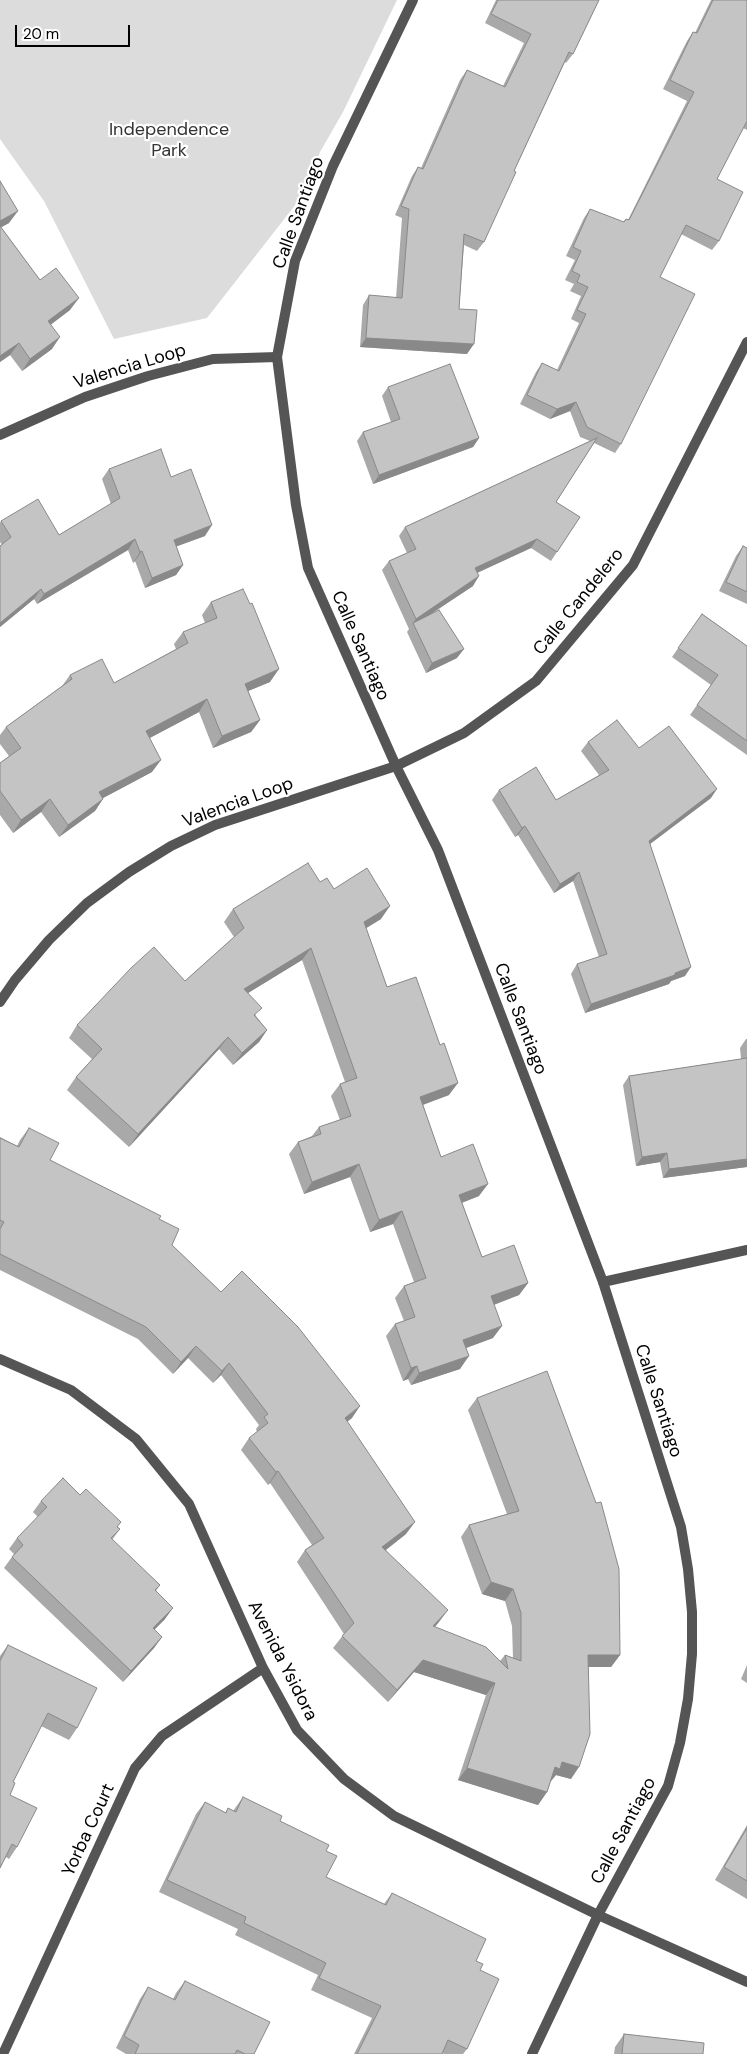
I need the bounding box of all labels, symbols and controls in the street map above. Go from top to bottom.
scale bar [18,15,132,47]
text: 20 m [23,24,59,44]
park label: Independence Park [109,119,229,162]
street label: Calle Santiago [269,154,329,272]
street label: Valencia Loop [71,340,189,394]
street label: Calle Candelero [529,544,629,660]
street label: Calle Santiago [326,588,394,704]
street label: Valencia Loop [180,773,296,833]
street label: Calle Santiago [489,960,551,1078]
street label: Calle Santiago [630,1342,686,1460]
street label: Avenida Ysidora [242,1597,322,1725]
street label: Calle Santiago [587,1774,661,1888]
street label: Yorba Court [58,1780,120,1880]

